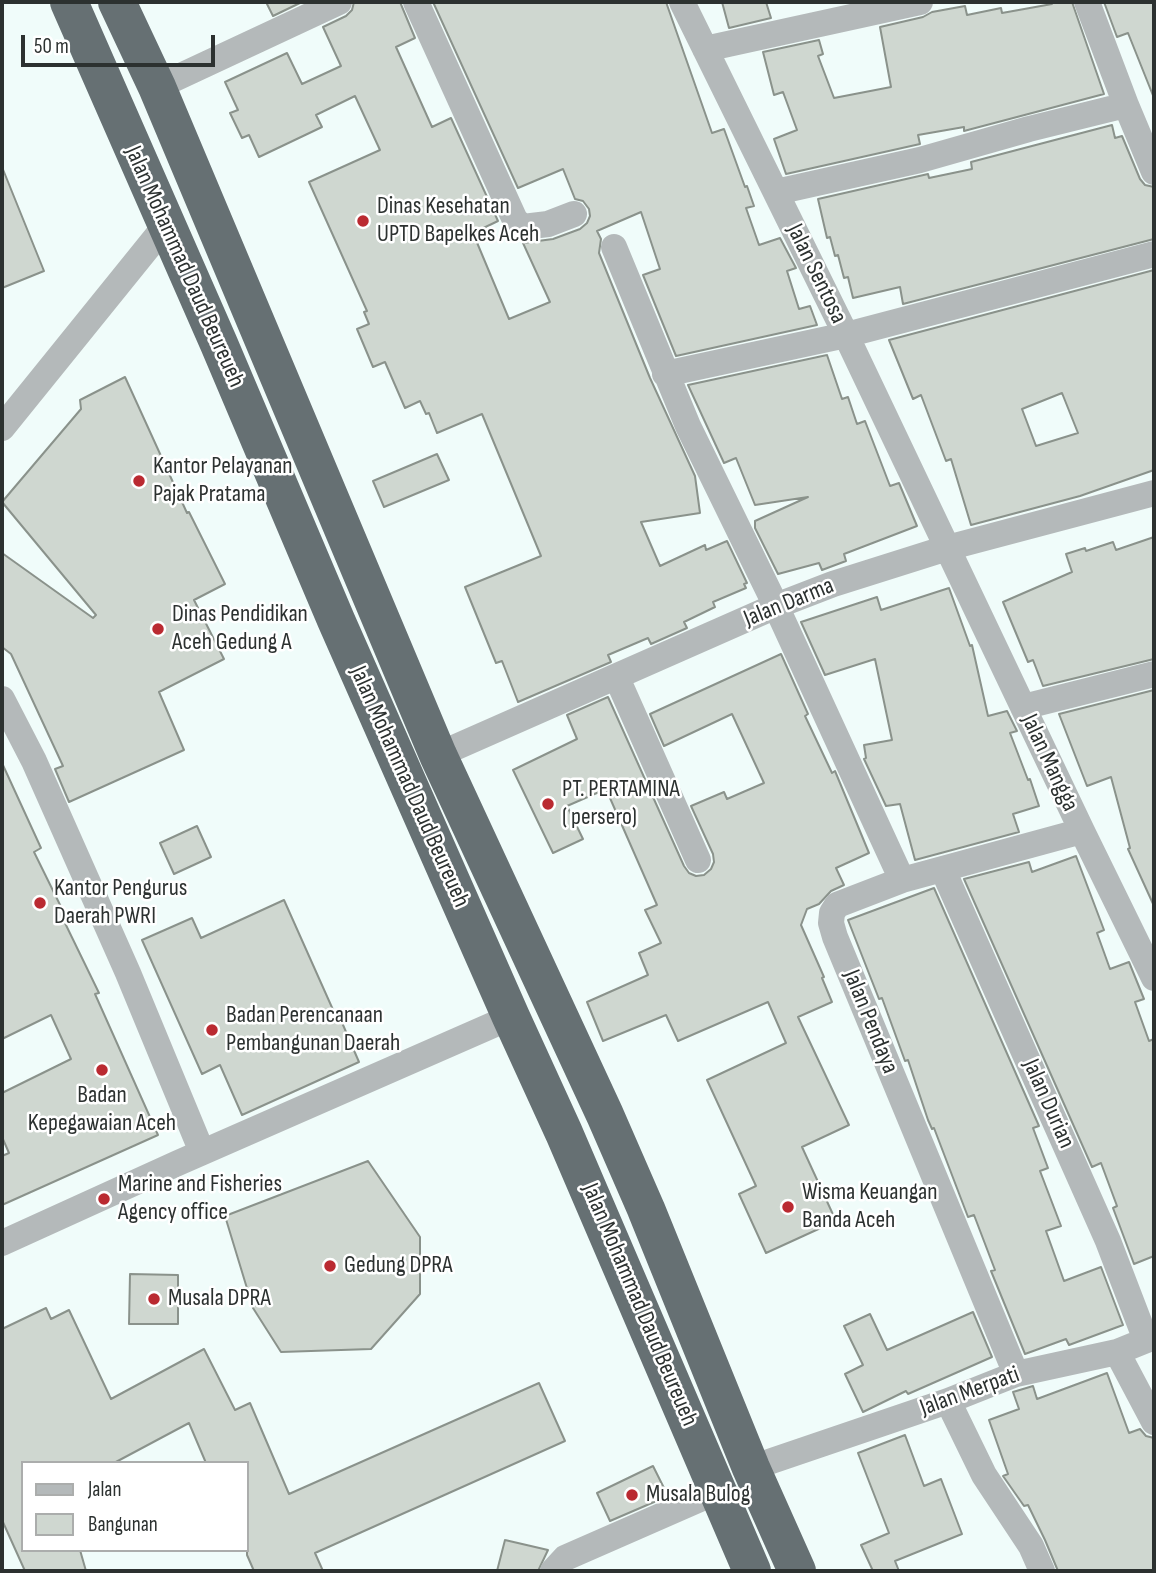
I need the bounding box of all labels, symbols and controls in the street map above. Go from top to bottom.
scale bar [24,21,219,65]
text: 50 m [34,34,69,59]
street label: Jalan Mohammad Daud Beureueh [118,142,250,392]
place label: Dinas Kesehatan UPTD Bapelkes Aceh [377,193,539,249]
marker: Dinas Kesehatan UPTD Bapelkes Aceh [355,213,371,229]
street label: Jalan Sentosa [780,220,852,328]
place label: Kantor Pelayanan Pajak Pratama [153,453,292,509]
marker: Kantor Pelayanan Pajak Pratama [131,473,147,489]
street label: Jalan Darma [740,572,838,634]
place label: Dinas Pendidikan Aceh Gedung A [172,601,308,657]
marker: Dinas Pendidikan Aceh Gedung A [150,621,166,637]
street label: Jalan Mohammad Daud Beureueh [343,662,475,912]
street label: Jalan Mangga [1014,710,1084,816]
place label: PT. PERTAMINA ( persero) [562,776,680,832]
marker: PT. PERTAMINA ( persero) [540,796,556,812]
place label: Kantor Pengurus Daerah PWRI [54,875,187,931]
marker: Kantor Pengurus Daerah PWRI [32,895,48,911]
street label: Jalan Pendaya [836,966,904,1078]
place label: Badan Perencanaan Pembangunan Daerah [226,1002,400,1058]
marker: Badan Perencanaan Pembangunan Daerah [204,1022,220,1038]
street label: Jalan Durian [1016,1055,1080,1153]
marker: Badan Kepegawaian Aceh [94,1062,110,1078]
place label: Badan Kepegawaian Aceh [28,1082,176,1138]
place label: Marine and Fisheries Agency office [118,1171,282,1227]
street label: Jalan Mohammad Daud Beureueh [575,1179,703,1431]
place label: Wisma Keuangan Banda Aceh [802,1179,938,1235]
marker: Marine and Fisheries Agency office [96,1191,112,1207]
marker: Wisma Keuangan Banda Aceh [780,1199,796,1215]
place label: Gedung DPRA [344,1252,452,1280]
marker: Gedung DPRA [322,1258,338,1274]
place label: Musala DPRA [168,1285,271,1313]
marker: Musala DPRA [146,1291,162,1307]
street label: Jalan Merpati [916,1361,1024,1423]
legend [21,1461,248,1552]
text: Jalan [88,1477,121,1502]
place label: Musala Bulog [646,1481,750,1509]
marker: Musala Bulog [624,1487,640,1503]
text: Bangunan [88,1512,158,1537]

